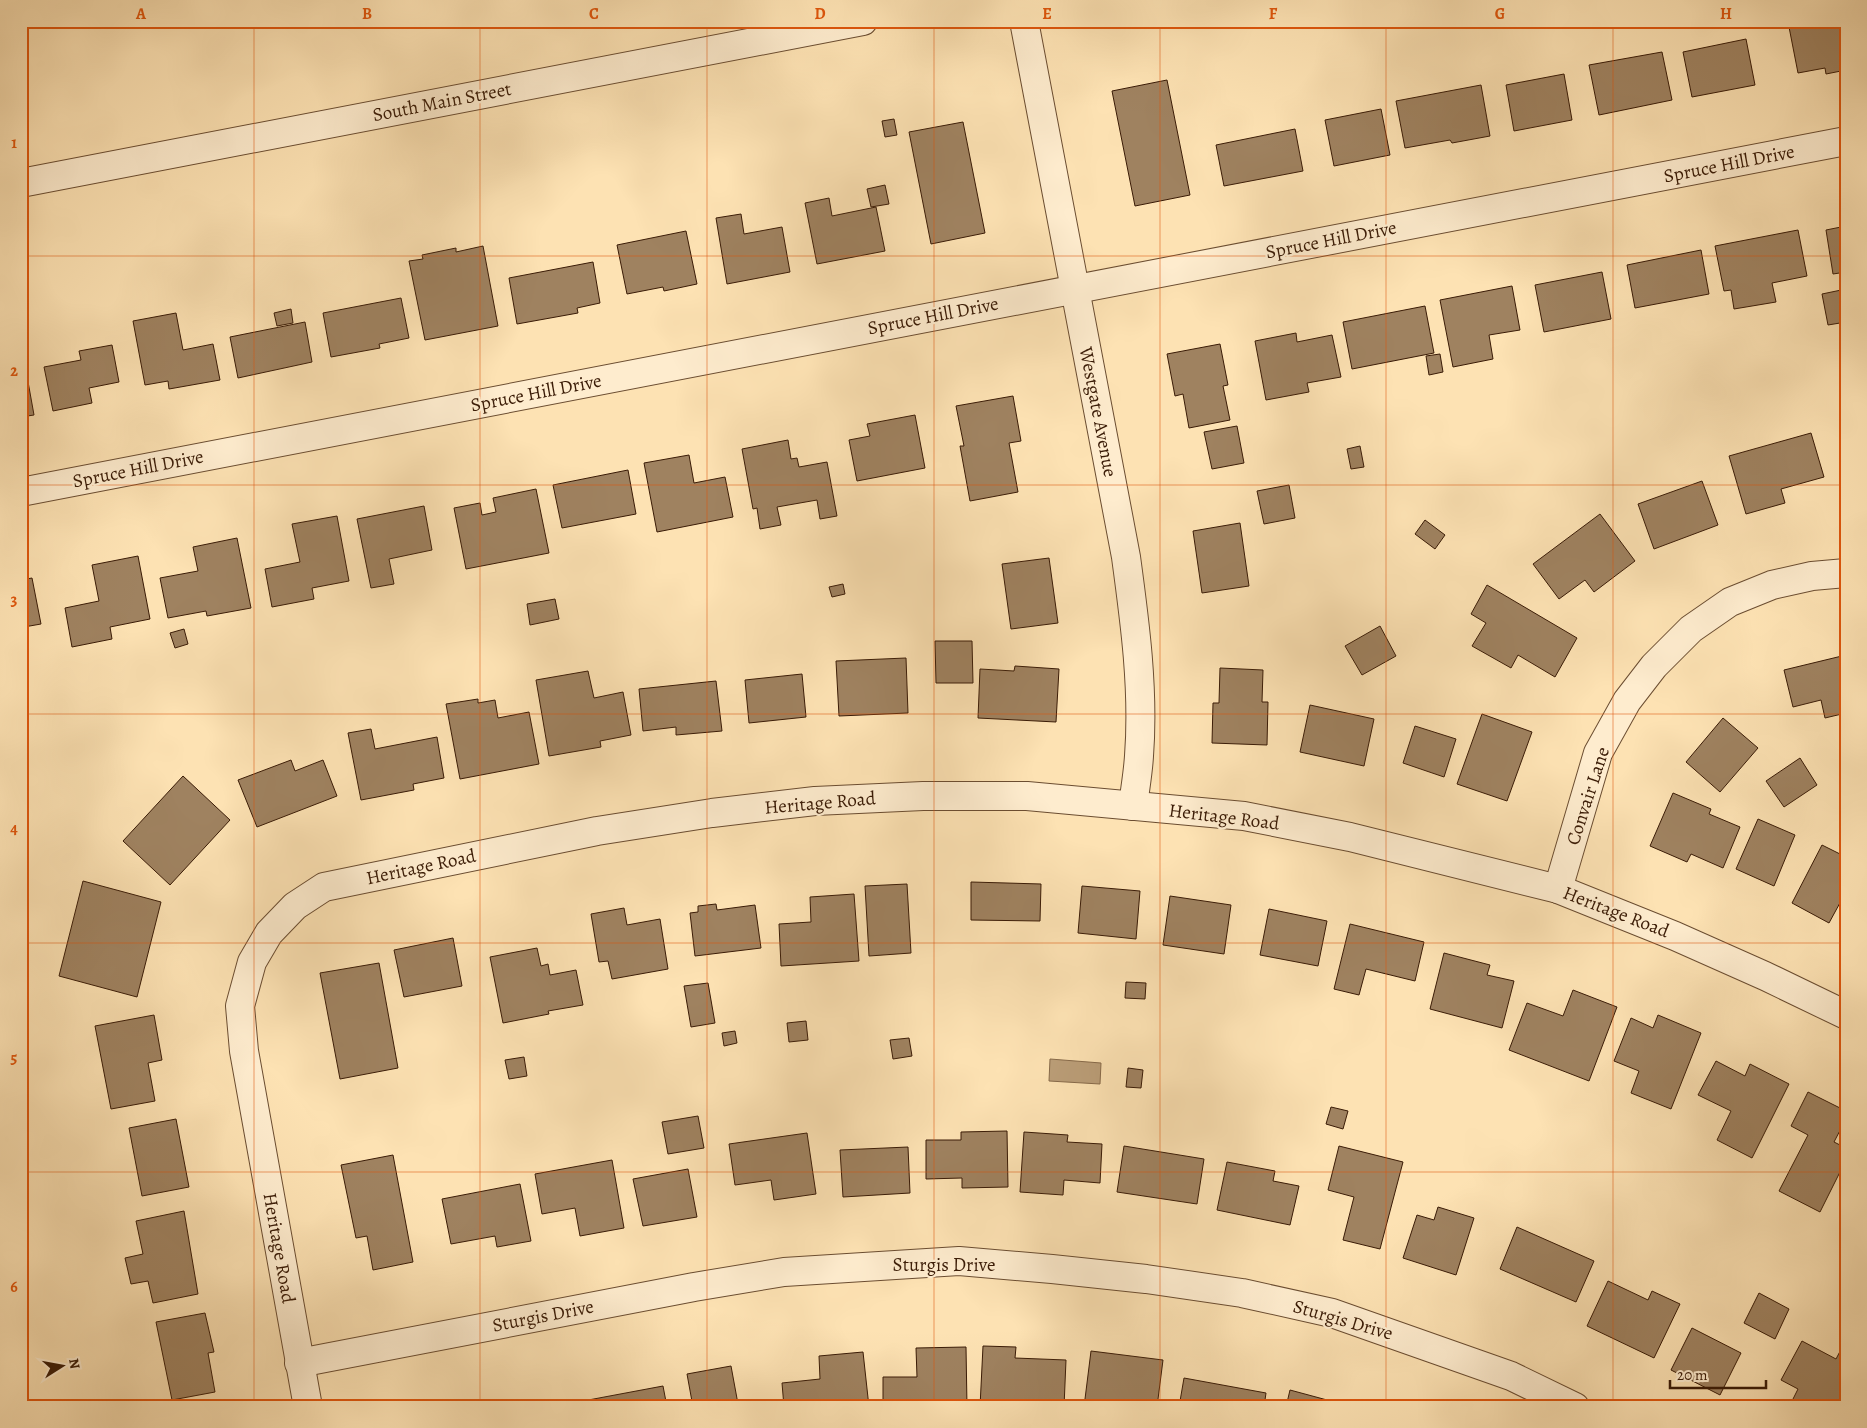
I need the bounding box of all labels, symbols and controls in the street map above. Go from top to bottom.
text: A [135,3,147,25]
text: B [362,3,372,25]
text: C [589,3,599,25]
text: D [814,3,826,25]
text: E [1042,3,1052,25]
text: F [1269,3,1278,25]
text: G [1495,3,1505,25]
text: H [1720,3,1732,25]
street label: South Main Street [370,76,514,128]
text: 1 [11,132,17,154]
street label: Spruce Hill Drive [1661,139,1797,189]
street label: Spruce Hill Drive [1263,215,1399,265]
street label: Spruce Hill Drive [865,291,1001,341]
street label: Westgate Avenue [1072,344,1123,479]
text: 2 [10,360,18,382]
street label: Spruce Hill Drive [468,368,604,418]
street label: Spruce Hill Drive [70,444,206,494]
text: 3 [11,589,18,611]
street label: Convair Lane [1560,744,1616,848]
street label: Heritage Road [763,785,877,821]
street label: Heritage Road [1167,797,1282,837]
text: 4 [10,818,18,840]
street label: Heritage Road [364,843,479,891]
street label: Heritage Road [1559,880,1673,944]
text: 5 [11,1047,18,1069]
street label: Heritage Road [257,1191,302,1306]
street label: Sturgis Drive [893,1252,995,1278]
text: 6 [10,1276,18,1298]
street label: Sturgis Drive [490,1293,596,1339]
street label: Sturgis Drive [1290,1293,1396,1347]
north arrow [38,1340,88,1390]
text: N [64,1357,85,1370]
scale bar [1670,1358,1766,1390]
text: 20 m [1677,1365,1708,1385]

